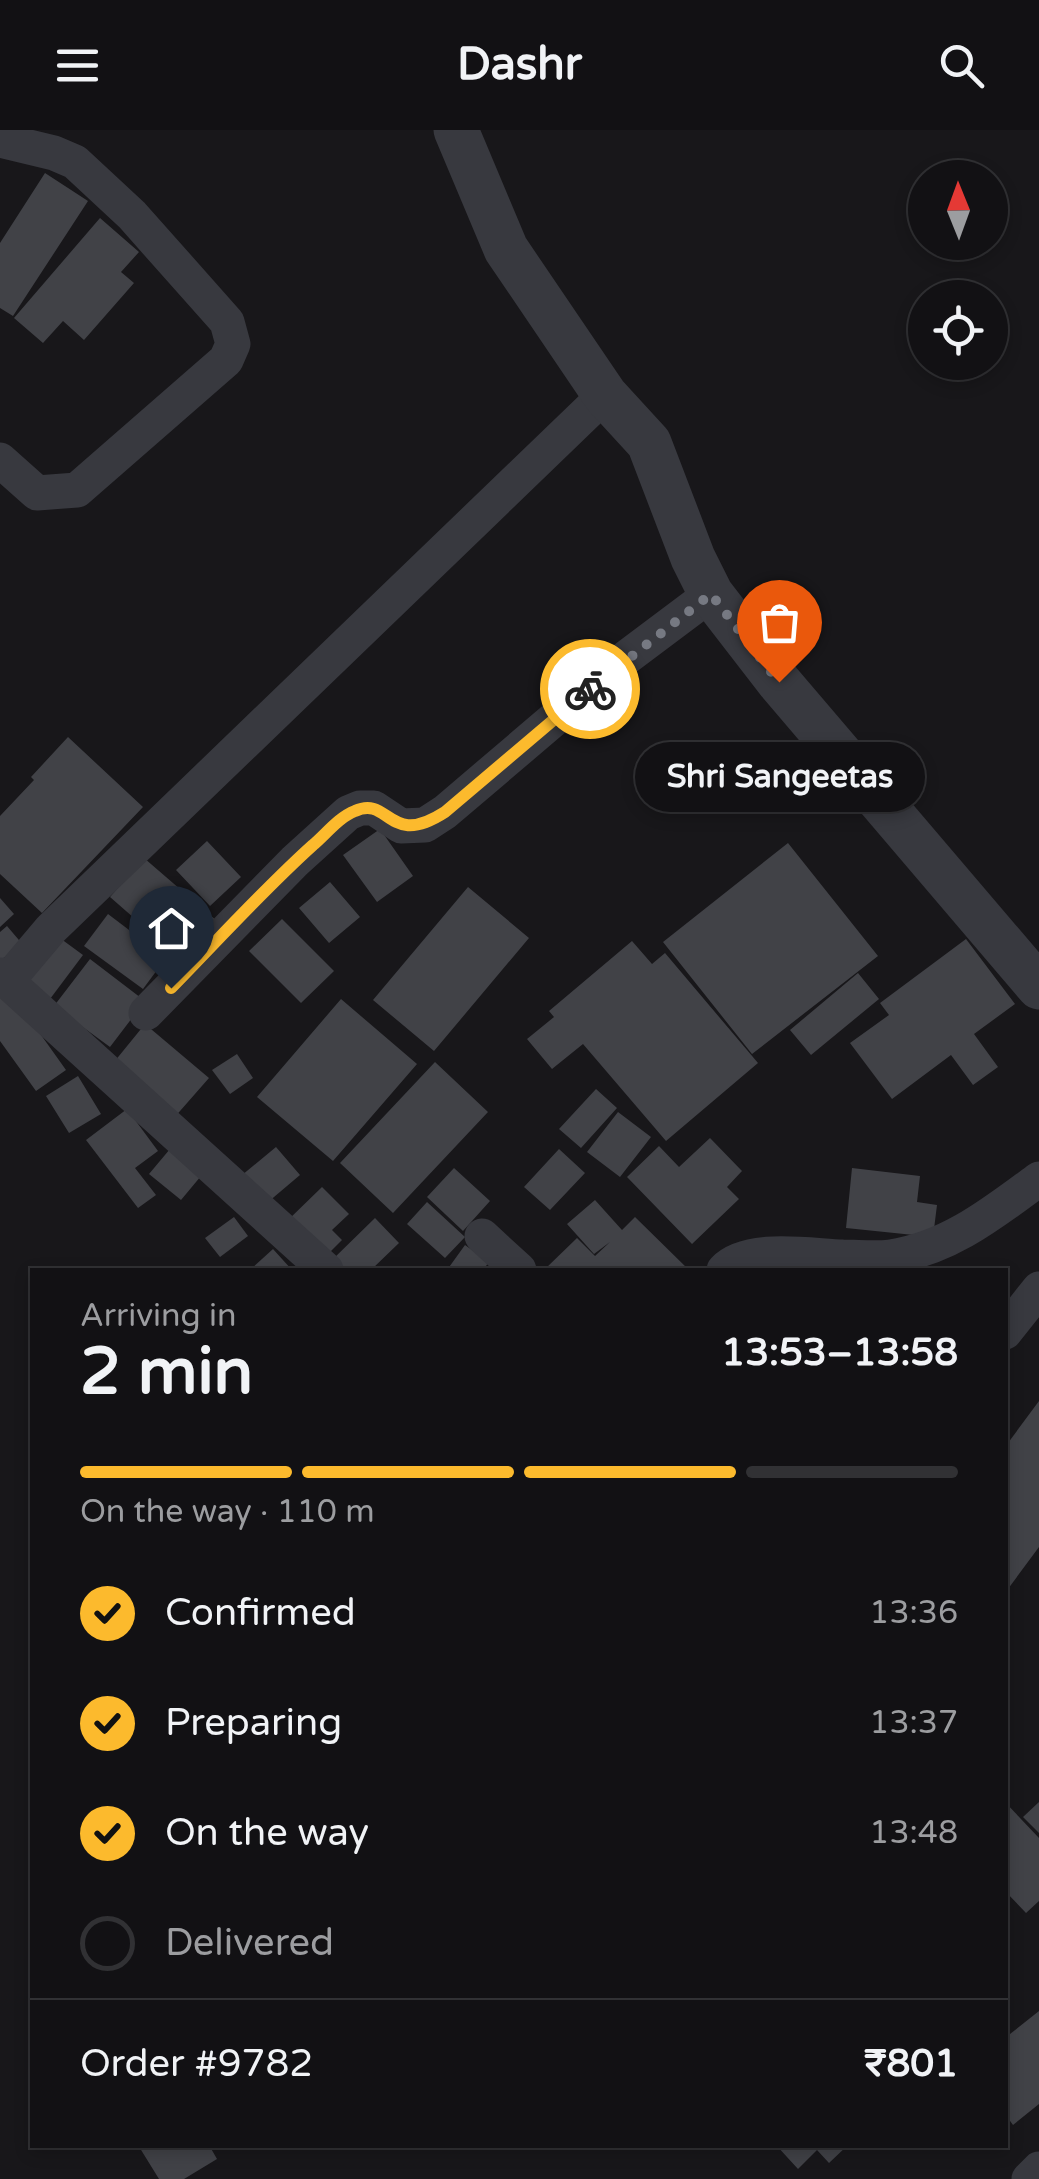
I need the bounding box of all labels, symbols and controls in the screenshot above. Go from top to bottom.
icon: menu [50,38,105,93]
text: Dashr [457,38,582,92]
icon: search [934,38,989,93]
north arrow [908,160,1008,260]
map controls [908,160,1008,380]
button: locate [908,280,1008,380]
pin [737,580,822,683]
icon: bag [752,595,807,650]
courier [540,639,640,739]
icon: bike [563,662,618,717]
callout: Shri Sangeetas [634,742,924,812]
text: Shri Sangeetas [667,758,893,796]
pin [129,886,214,989]
icon: home [144,901,199,956]
text: Arriving in [80,1297,237,1335]
text: 13:53–13:58 [721,1330,958,1376]
text: 2 min [80,1333,253,1412]
text: On the way · 110 m [80,1493,375,1531]
icon: check [80,1586,135,1641]
text: Confirmed [165,1590,356,1636]
text: 13:36 [869,1594,958,1632]
icon: check [80,1696,135,1751]
text: Preparing [165,1700,342,1746]
text: 13:37 [869,1704,958,1742]
icon: check [80,1806,135,1861]
text: On the way [165,1810,369,1856]
text: 13:48 [869,1814,958,1852]
text: Delivered [165,1920,334,1966]
text: Order #9782 [80,2041,313,2087]
text: ₹801 [864,2041,958,2087]

